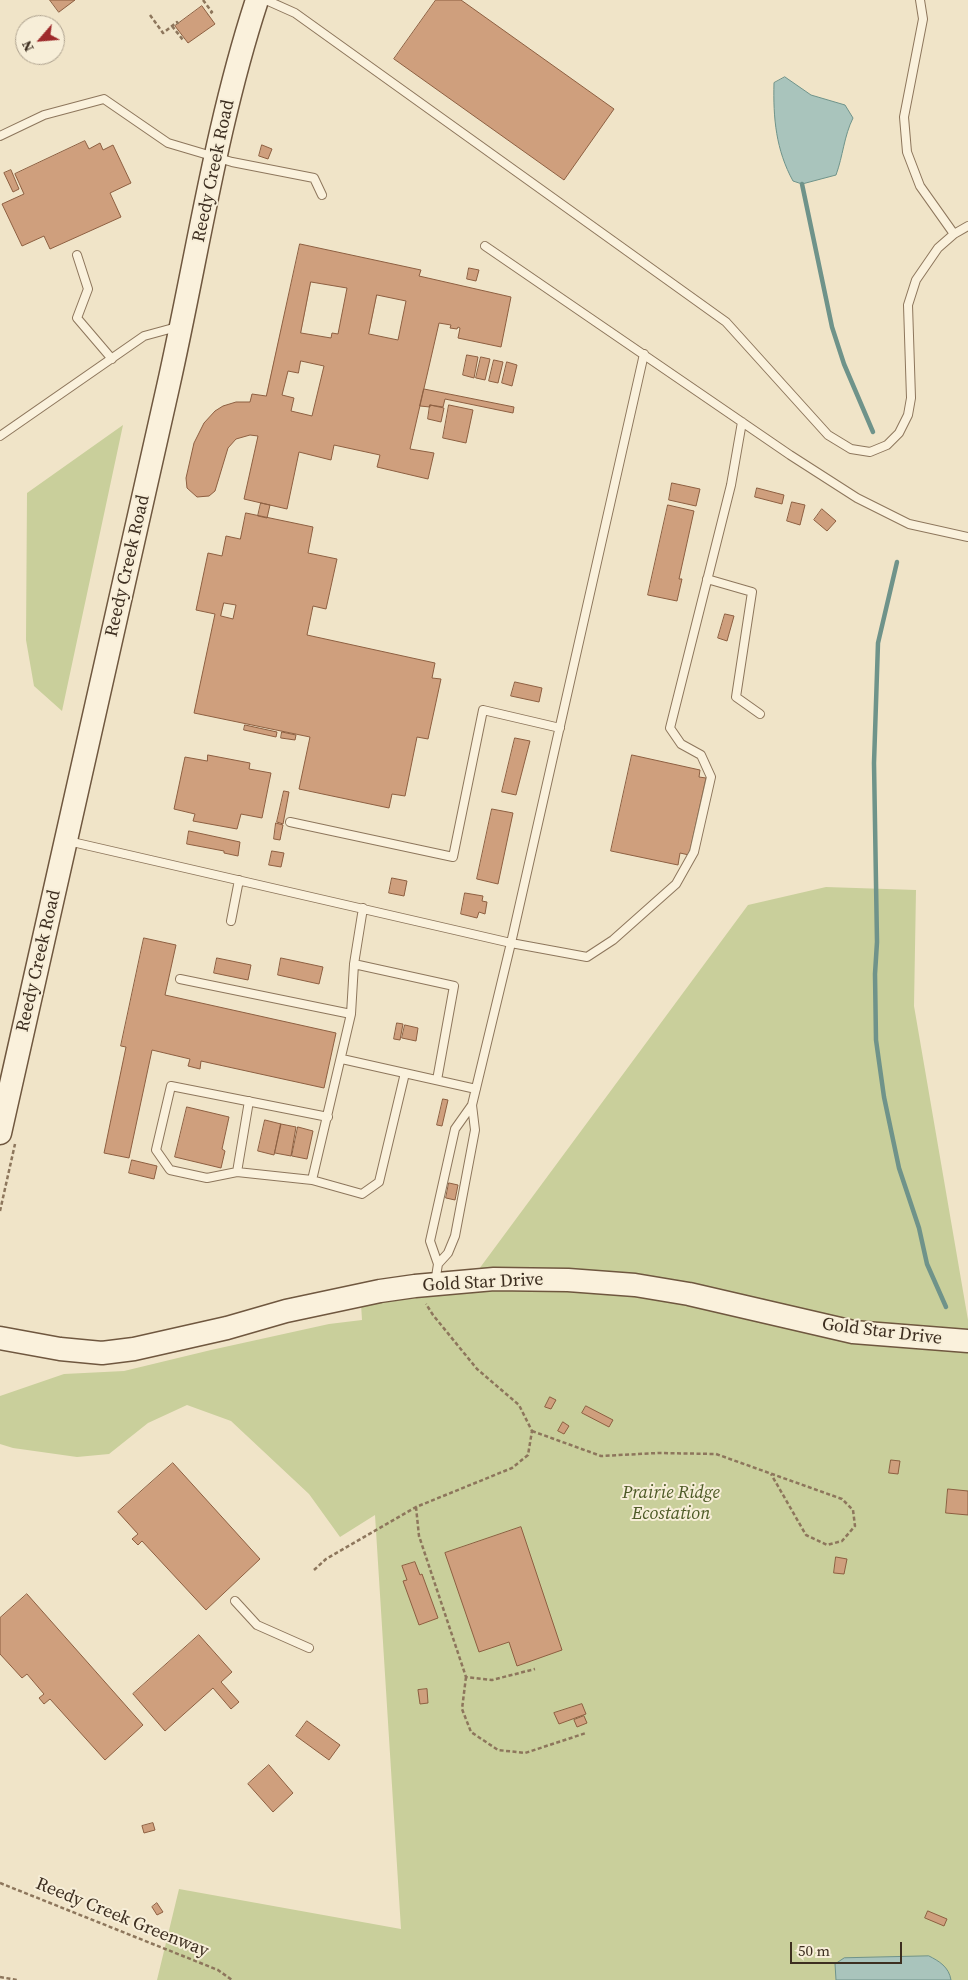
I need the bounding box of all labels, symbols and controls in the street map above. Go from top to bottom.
north arrow [15,15,65,65]
text: N [16,37,39,55]
street label: Reedy Creek Road [188,98,240,244]
street label: Reedy Creek Road [101,493,155,639]
street label: Reedy Creek Road [12,888,66,1034]
street label: Gold Star Drive [422,1269,544,1297]
street label: Gold Star Drive [821,1314,943,1350]
park label: Prairie Ridge Ecostation [622,1482,720,1525]
street label: Reedy Creek Greenway [32,1873,212,1963]
scale bar [793,1932,906,1964]
text: 50 m [798,1940,830,1961]

